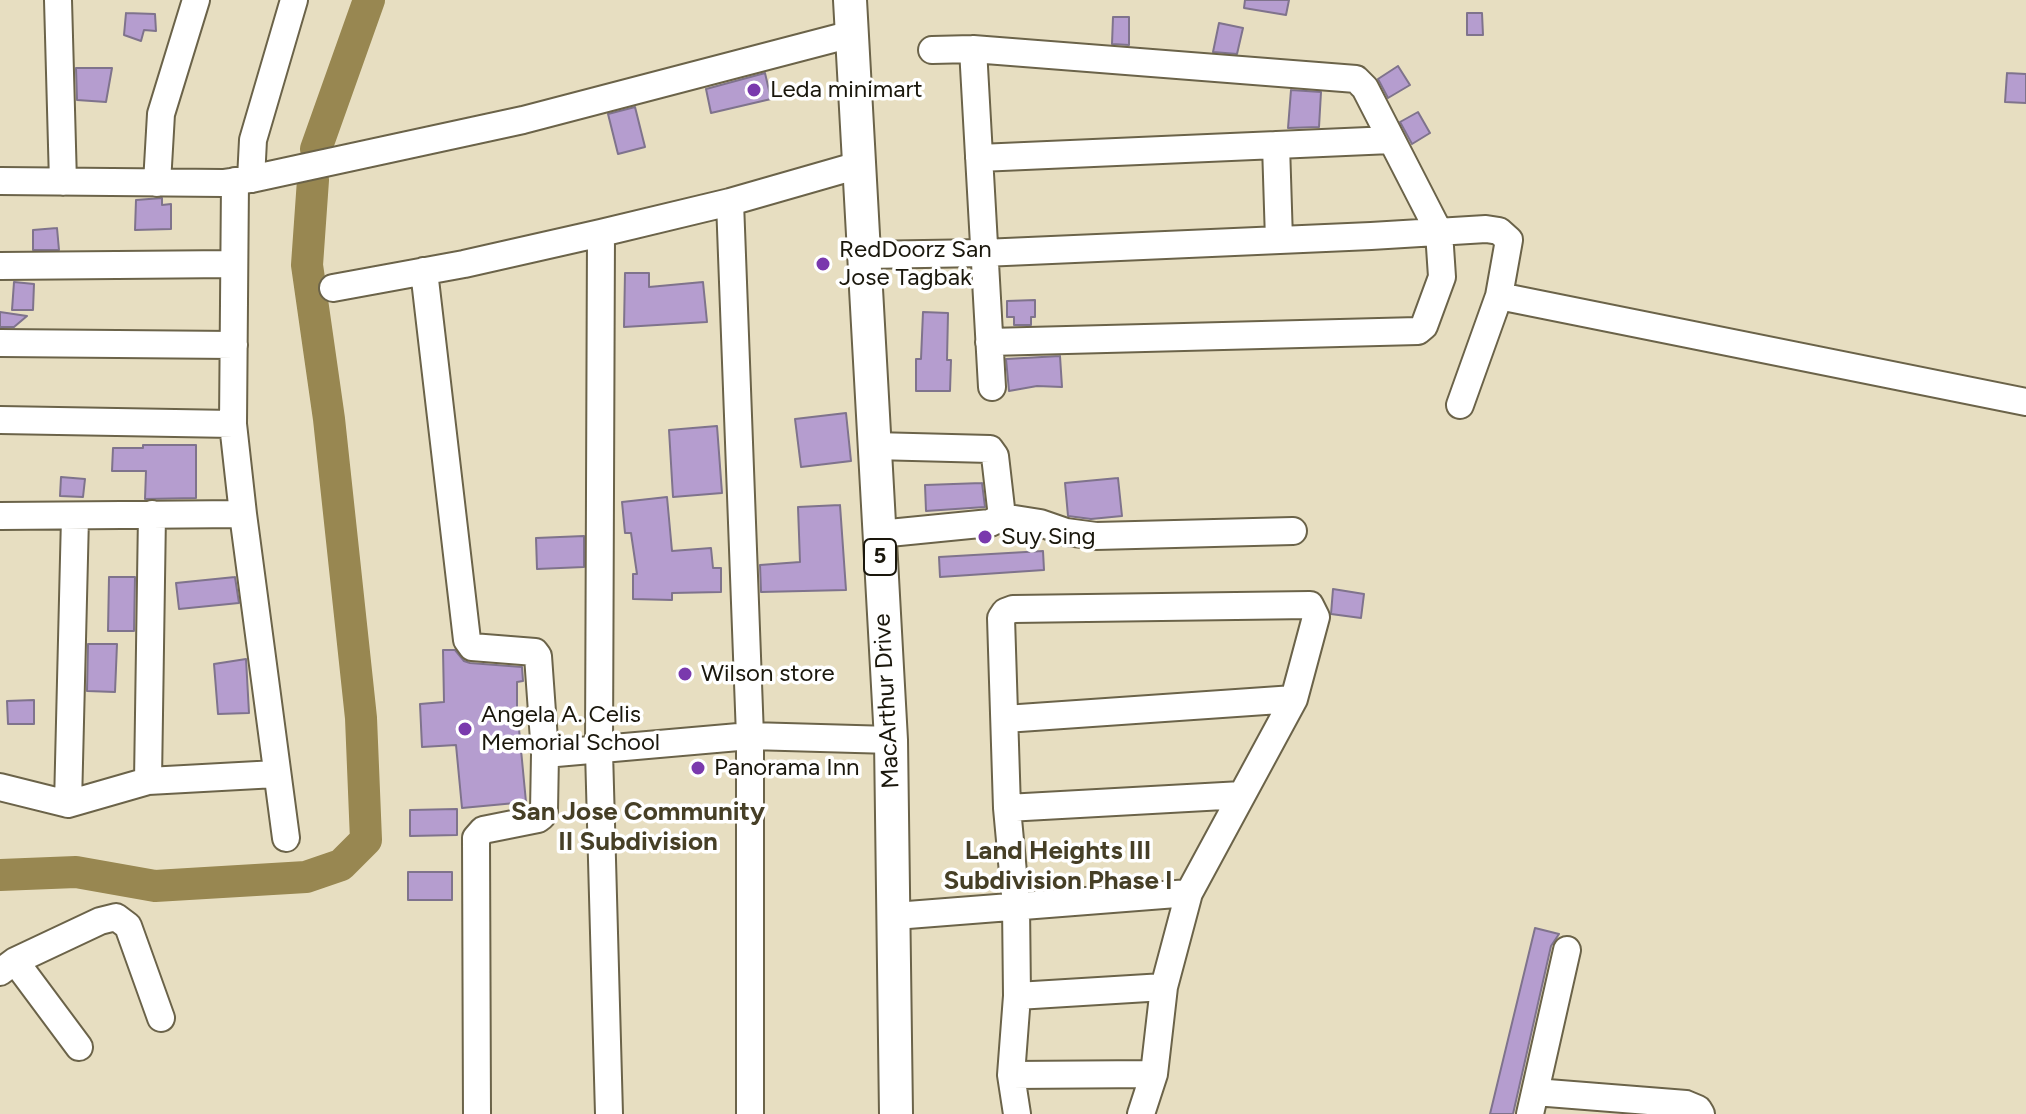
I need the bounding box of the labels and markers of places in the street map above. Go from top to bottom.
place label: Leda minimart [770,76,923,104]
marker: Leda minimart [745,81,763,99]
place label: RedDoorz San Jose Tagbak [839,236,992,292]
marker: RedDoorz San Jose Tagbak [814,255,832,273]
place label: Suy Sing [1001,523,1095,551]
marker: Suy Sing [976,528,994,546]
place label: Wilson store [701,660,835,688]
marker: Wilson store [676,665,694,683]
place label: Angela A. Celis Memorial School [481,701,660,757]
marker: Angela A. Celis Memorial School [456,720,474,738]
place label: Panorama Inn [714,754,859,782]
marker: Panorama Inn [689,759,707,777]

